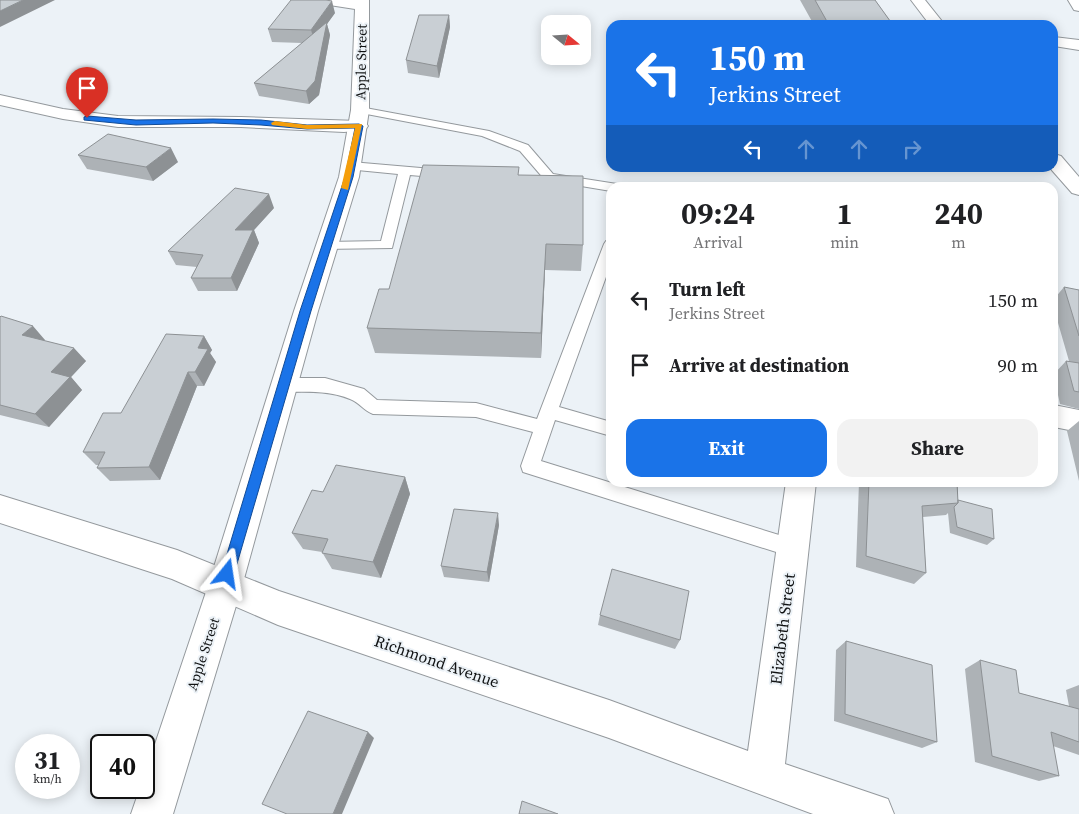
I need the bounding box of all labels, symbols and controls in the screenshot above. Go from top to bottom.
north arrow [541,15,591,65]
map controls [541,15,591,65]
street label: Apple Street [350,24,372,100]
text: 150 m [709,34,805,82]
icon: left [626,40,691,105]
pin [66,67,108,118]
icon: arrive [73,74,101,102]
text: Jerkins Street [709,79,841,109]
icon: left [739,135,767,163]
icon: ahead [792,135,820,163]
icon: ahead [845,135,873,163]
icon: right [898,135,926,163]
text: 09:24 [681,193,755,234]
text: 1 [836,193,853,234]
text: 240 [934,193,983,234]
text: Arrival [693,231,743,253]
text: min [830,231,859,253]
text: m [951,231,966,253]
text: Turn left [669,276,745,302]
icon: left [626,286,654,314]
text: 150 m [988,287,1038,313]
text: Jerkins Street [669,302,765,324]
icon: arrive [626,351,654,379]
text: Arrive at destination [669,352,849,378]
text: 90 m [997,352,1038,378]
button: Exit [626,419,827,477]
button: Share [837,419,1038,477]
position arrow [200,547,252,599]
street label: Elizabeth Street [764,571,800,686]
street label: Apple Street [182,614,224,693]
street label: Richmond Avenue [372,629,502,693]
speed limit sign: 40 [90,734,155,799]
text: 31 [34,743,61,777]
text: km/h [33,771,62,787]

